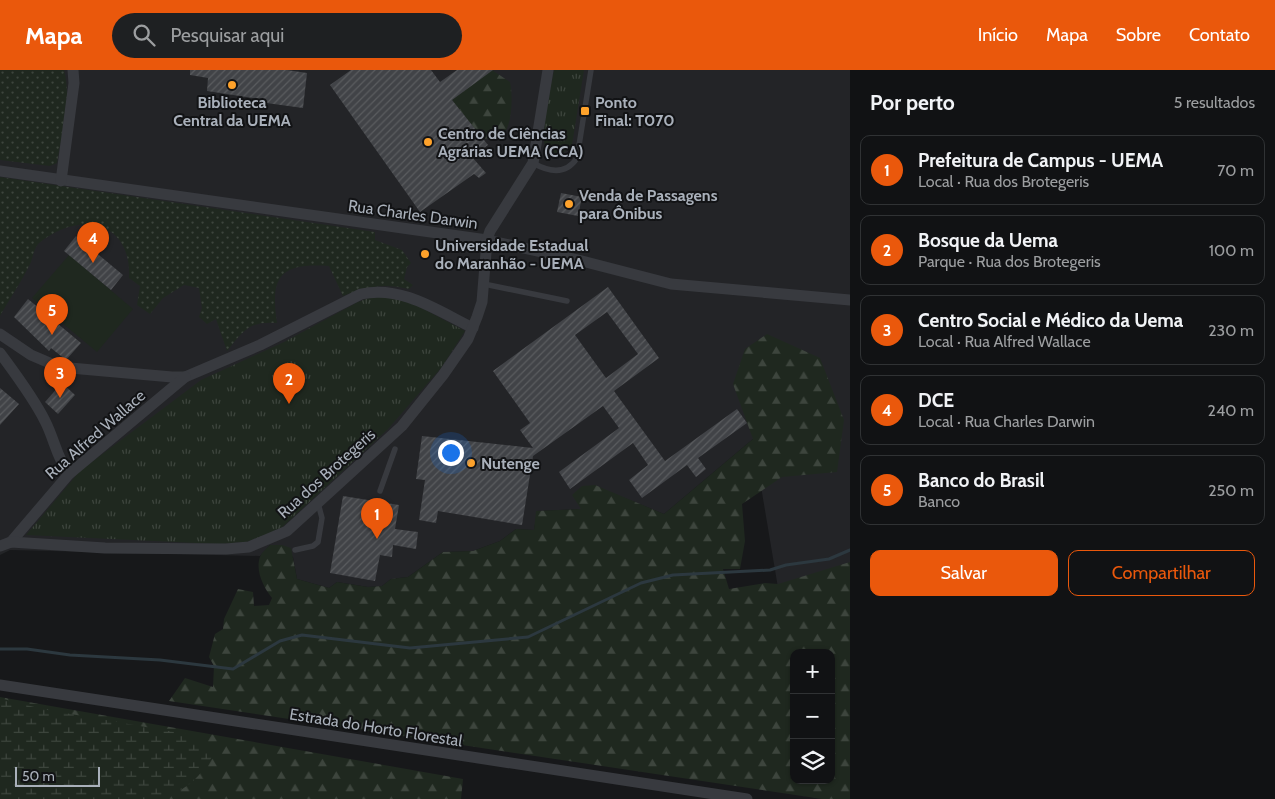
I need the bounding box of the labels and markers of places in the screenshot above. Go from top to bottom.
marker: Biblioteca Central da UEMA [226,79,238,91]
place label: Biblioteca Central da UEMA [173,93,291,130]
place label: Ponto Final: T070 [595,93,675,130]
marker: Ponto Final: T070 [579,105,591,117]
place label: Centro de Ciências Agrárias UEMA (CCA) [438,124,583,161]
marker: Centro de Ciências Agrárias UEMA (CCA) [422,136,434,148]
place label: Venda de Passagens para Ônibus [579,186,718,223]
marker: Venda de Passagens para Ônibus [563,198,575,210]
pin: 4 [77,222,109,263]
place label: Universidade Estadual do Maranhão - UEMA [435,236,588,273]
marker: Universidade Estadual do Maranhão - UEMA [419,248,431,260]
pin: 5 [36,294,68,335]
pin: 3 [44,357,76,398]
pin: 2 [273,363,305,404]
place label: Nutenge [481,454,540,473]
marker: Nutenge [465,457,477,469]
pin: 1 [361,498,393,539]

